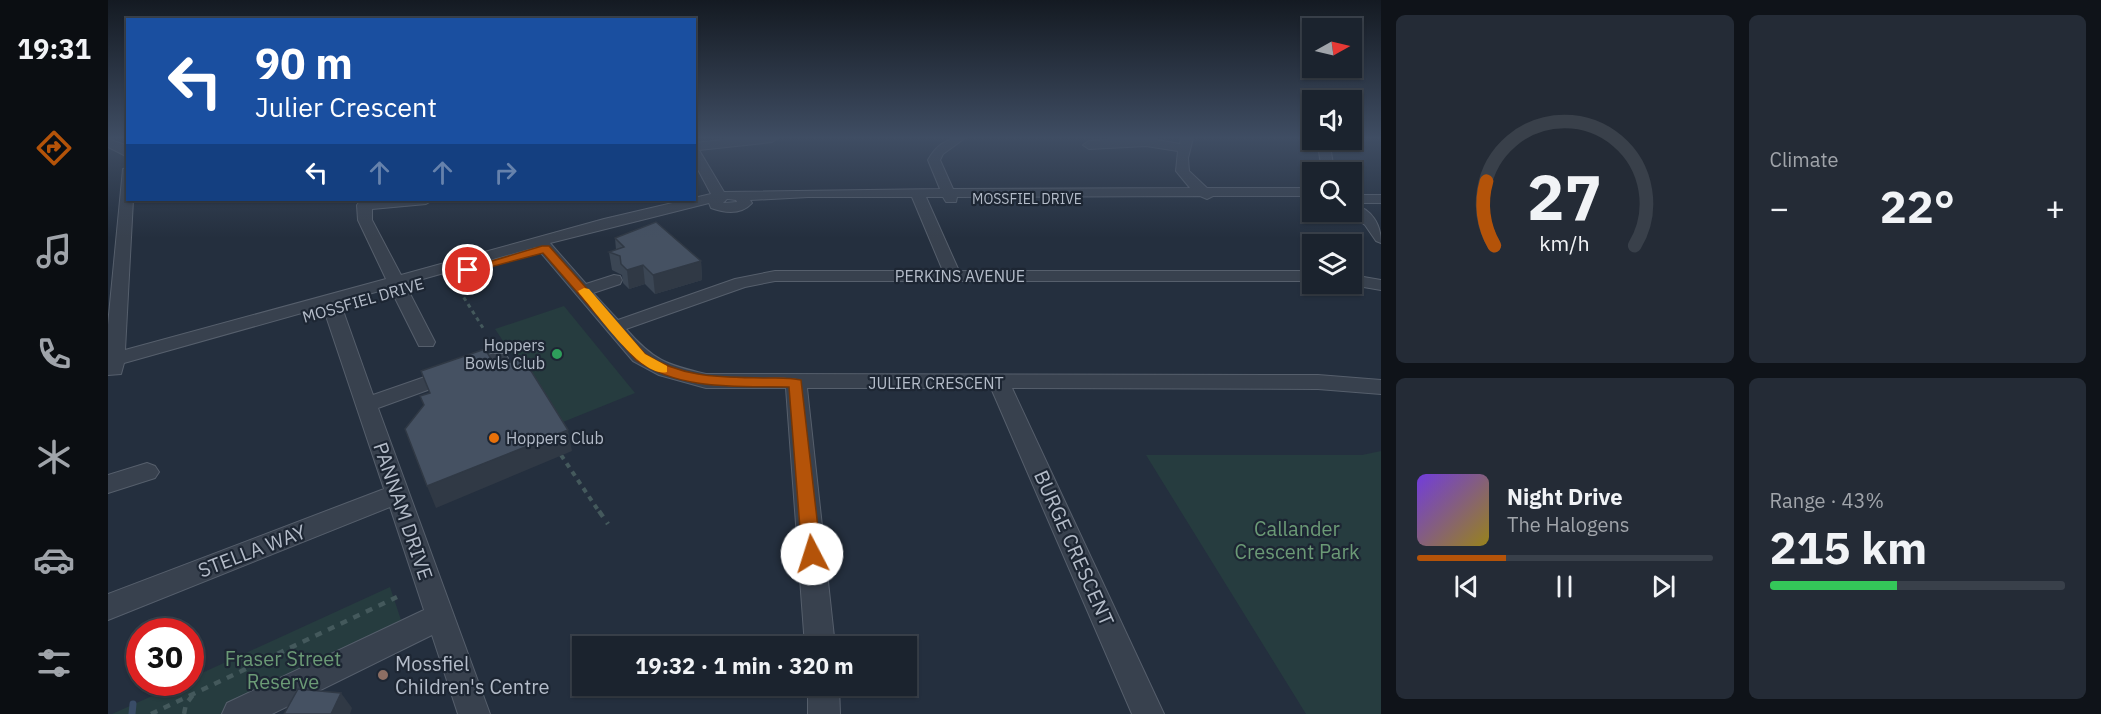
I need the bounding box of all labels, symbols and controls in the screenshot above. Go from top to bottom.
north arrow [1302,18,1362,78]
map controls [1302,18,1362,294]
text: 19:31 [17,31,91,66]
text: 90 m [255,36,353,91]
icon: left [156,42,234,120]
text: Julier Crescent [255,89,437,124]
button: sound [1302,90,1362,150]
icon: directions [33,127,75,169]
text: Climate [1770,146,1838,173]
icon: left [300,156,333,189]
icon: ahead [363,156,396,189]
icon: ahead [426,156,459,189]
icon: right [489,156,522,189]
text: 27 [1527,156,1602,237]
button: search [1302,162,1362,222]
text: 22° [1880,177,1955,235]
text: − [1770,186,1789,229]
text: + [2045,186,2065,229]
street label: MOSSFIEL DRIVE [972,190,1082,208]
text: km/h [1540,229,1590,257]
icon: music [33,230,75,272]
button: layers [1302,234,1362,294]
pin [442,244,493,295]
icon: arrive [451,253,484,286]
street label: PERKINS AVENUE [895,266,1025,286]
street label: MOSSFIEL DRIVE [300,273,426,327]
icon: phone [33,333,75,375]
place label: Hoppers Bowls Club [465,335,545,373]
marker: Hoppers Bowls Club [550,347,564,361]
street label: JULIER CRESCENT [868,373,1004,393]
place label: Hoppers Club [506,428,604,448]
marker: Hoppers Club [487,431,501,445]
icon: climate [33,436,75,478]
street label: PANNAM DRIVE [367,438,440,583]
street label: BURGE CRESCENT [1028,466,1121,630]
text: Night Drive [1507,482,1623,511]
text: Range · 43% [1770,487,1884,514]
text: The Halogens [1507,511,1629,538]
park label: Callander Crescent Park [1235,515,1360,565]
street label: STELLA WAY [194,518,310,584]
text: 215 km [1770,518,1927,576]
position arrow [780,522,844,586]
icon: car [33,539,75,581]
icon: previous [1450,570,1483,603]
icon: pause [1548,570,1581,603]
icon: next [1647,570,1680,603]
speed limit sign: 30 [126,618,204,696]
icon: filters [33,642,75,684]
park label: Fraser Street Reserve [225,645,341,695]
place label: Mossfiel Children's Centre [395,650,549,700]
text: 19:32 · 1 min · 320 m [635,651,854,680]
marker: Mossfiel Children's Centre [376,668,390,682]

